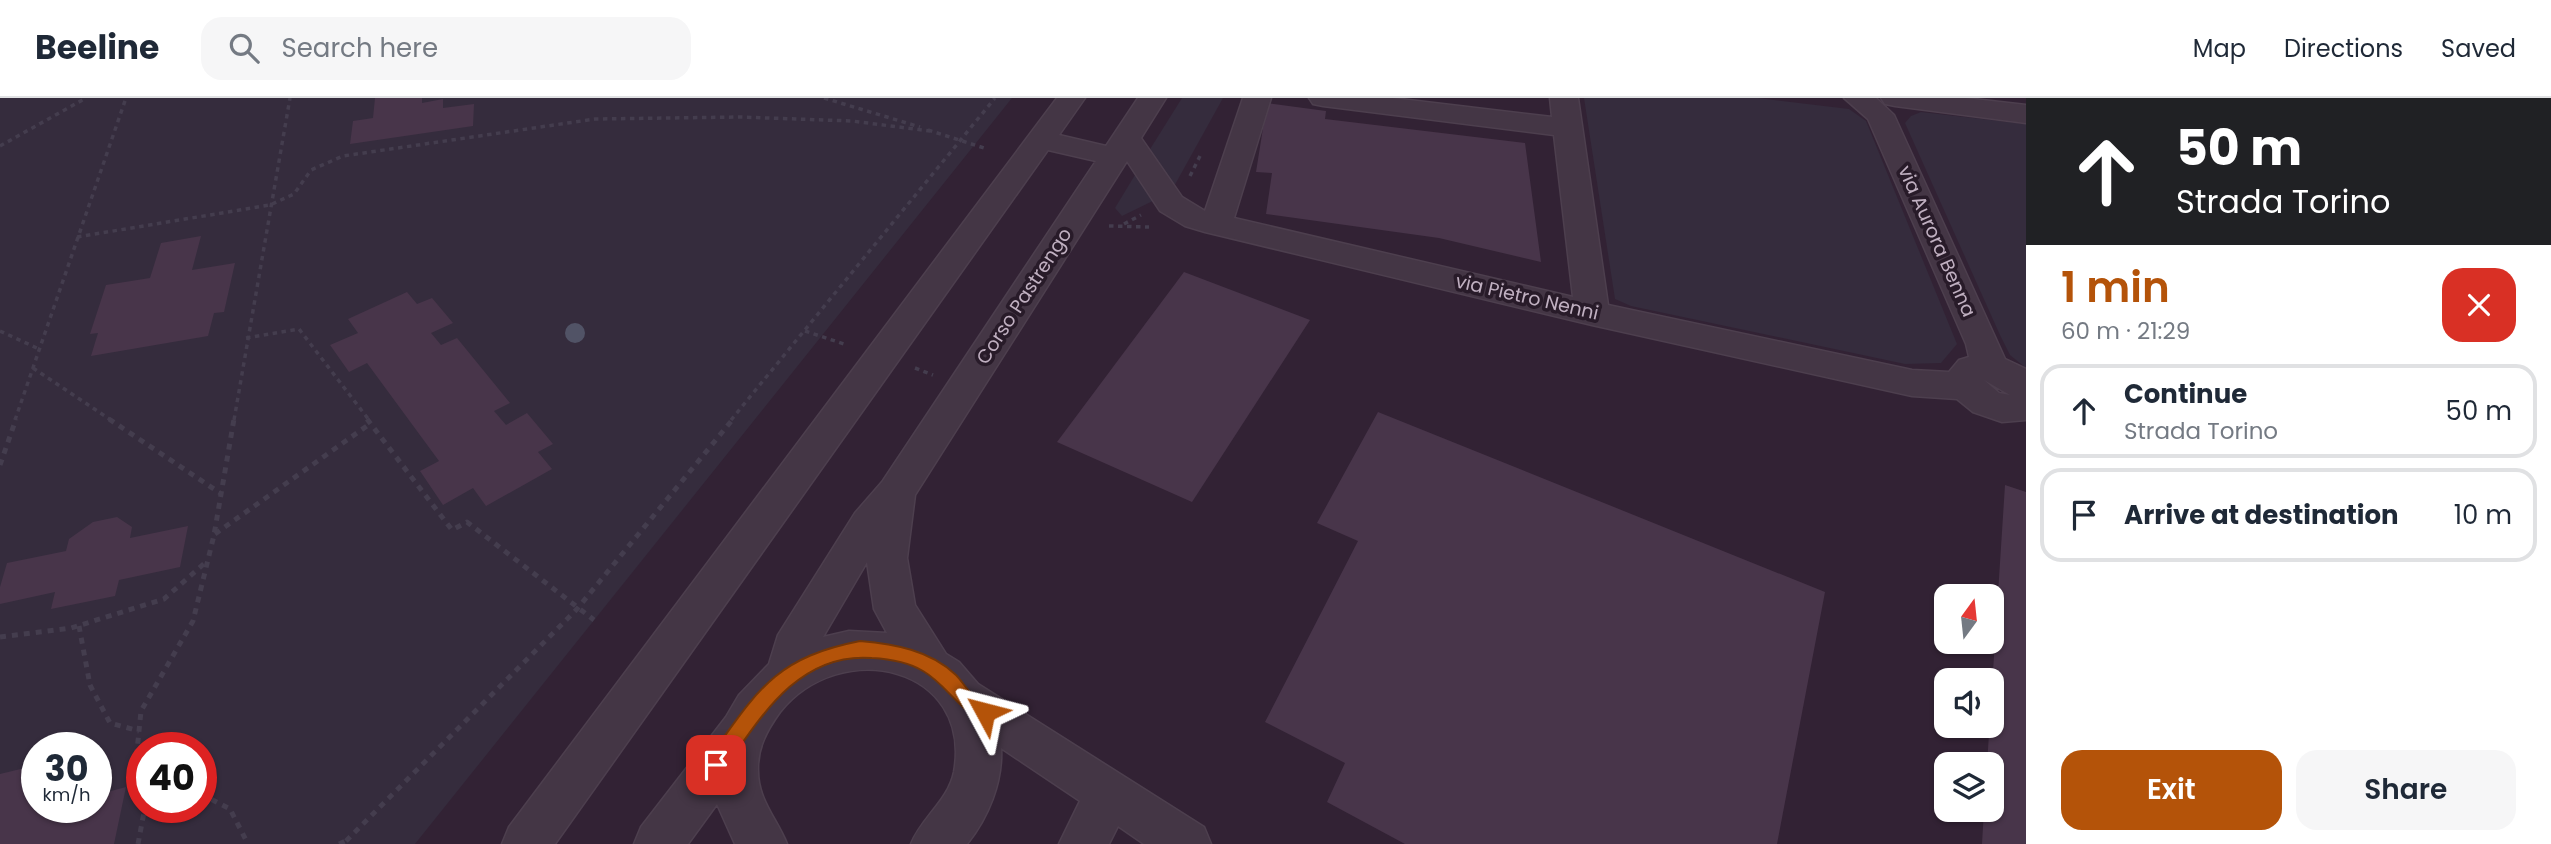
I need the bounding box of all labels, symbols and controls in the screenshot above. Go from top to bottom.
search box [201,17,691,80]
text: Beeline [35,24,159,71]
icon: search [225,29,263,67]
text: Search here [281,30,438,66]
text: Map [2193,32,2246,65]
text: Directions [2284,32,2403,65]
text: Saved [2441,32,2516,65]
text: 50 m [2176,114,2302,182]
icon: ahead [2061,126,2152,217]
street label: via Aurora Benna [1892,161,1982,321]
text: Strada Torino [2176,179,2390,224]
street label: Corso Pastrengo [970,222,1078,370]
text: 1 min [2061,258,2170,317]
street label: via Pietro Nenni [1453,267,1601,327]
button: close [2442,268,2516,342]
text: 60 m · 21:29 [2061,315,2190,347]
text: Continue [2124,376,2247,412]
icon: ahead [2065,392,2103,430]
text: 50 m [2446,393,2512,429]
text: Strada Torino [2124,415,2278,447]
icon: arrive [2065,496,2103,534]
text: Arrive at destination [2124,497,2399,533]
text: 10 m [2454,497,2512,533]
north arrow [1934,584,2004,654]
map controls [1934,584,2004,822]
button: sound [1934,668,2004,738]
position arrow [948,675,1022,749]
speed limit sign: 40 [126,732,217,823]
pin [686,735,746,795]
text: 30 [45,744,89,793]
icon: arrive [697,746,735,784]
button: Exit [2061,750,2282,830]
button: Share [2296,750,2516,830]
button: layers [1934,752,2004,822]
text: km/h [43,782,90,807]

